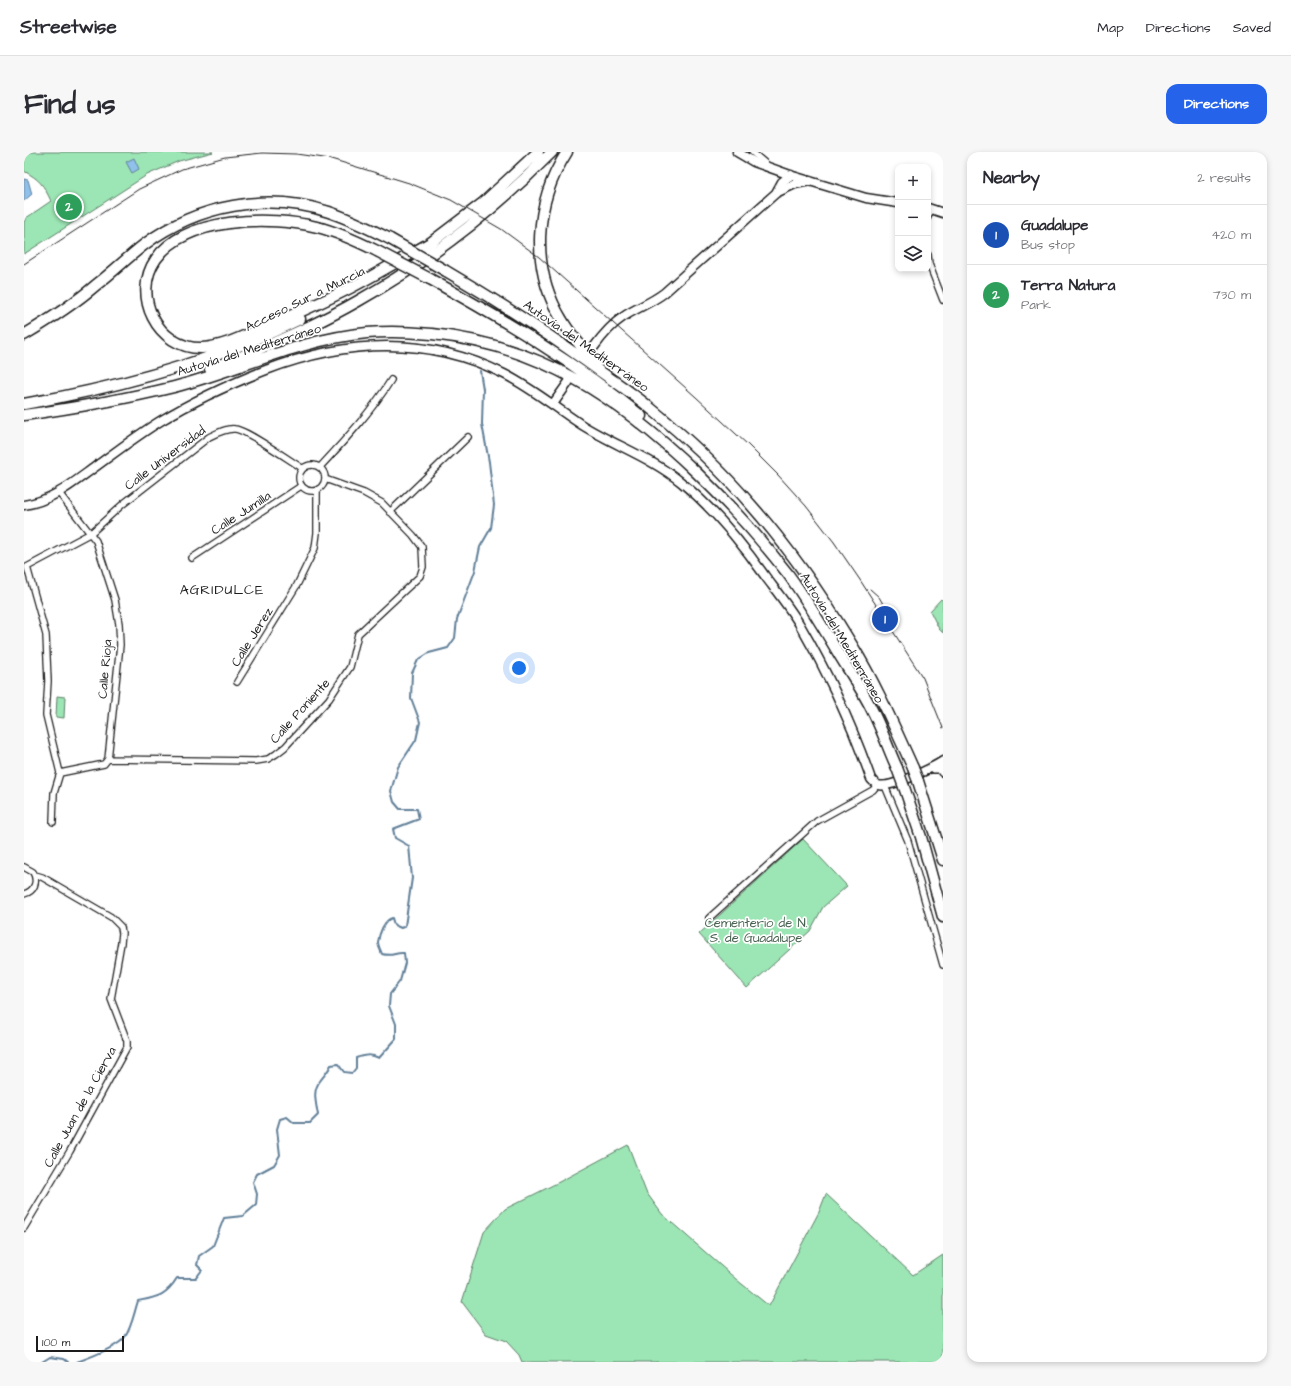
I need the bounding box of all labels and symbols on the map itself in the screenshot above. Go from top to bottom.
pin: 2 [56,192,82,222]
street label: Acceso Sur a Murcia [242,262,368,336]
street label: Autovía del Mediterráneo [520,296,653,397]
street label: Autovía del Mediterráneo [175,319,324,380]
street label: Calle Universidad [121,421,210,494]
street label: Calle Jumilla [207,487,275,539]
street label: Autovía del Mediterráneo [796,569,889,707]
district label: AGRIDULCE [180,580,264,600]
street label: Calle Jerez [227,603,278,670]
pin: 1 [872,604,898,634]
street label: Calle Rioja [93,638,117,699]
your location [509,658,529,678]
street label: Calle Poniente [266,674,334,748]
park label: Cementerio de N. S. de Guadalupe [705,914,808,947]
street label: Calle Juan de la Cierva [39,1043,121,1171]
scale bar [36,1334,124,1353]

